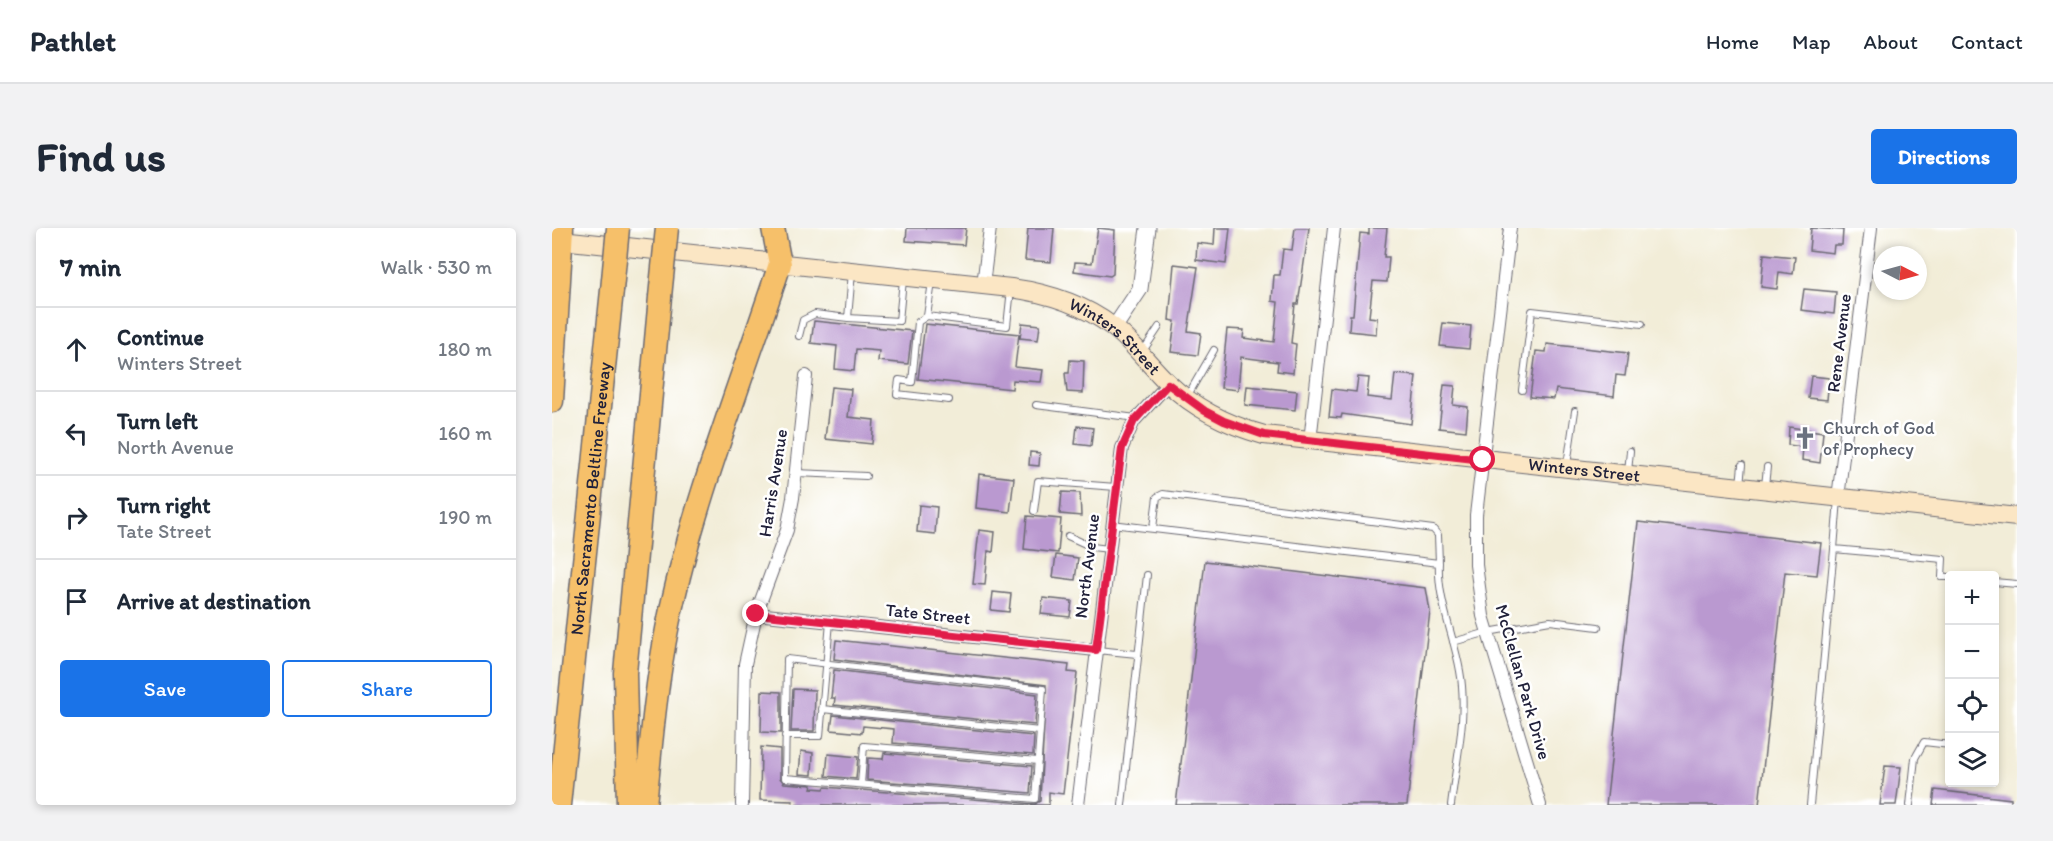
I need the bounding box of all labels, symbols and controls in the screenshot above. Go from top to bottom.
text: Pathlet [30,24,116,58]
text: Home [1706,29,1759,54]
text: Map [1792,29,1831,54]
text: About [1864,29,1918,54]
text: Contact [1951,29,2023,54]
button: Directions [1871,129,2017,184]
text: Find us [36,131,166,182]
north arrow [1873,246,1927,300]
text: 7 min [60,251,121,283]
text: Walk · 530 m [381,255,492,279]
street label: Rene Avenue [1822,292,1856,394]
street label: Winters Street [1066,293,1166,380]
text: Continue [117,324,204,351]
icon: ahead [60,333,93,366]
text: 180 m [438,337,492,361]
text: Winters Street [117,351,242,375]
street label: North Sacramento Beltline Freeway [566,361,616,636]
text: Turn left [117,408,198,435]
icon: left [60,417,93,450]
place label: Church of God of Prophecy [1823,417,1935,460]
text: 160 m [439,421,492,445]
church icon: Church of God of Prophecy [1792,425,1818,451]
street label: Harris Avenue [754,427,792,539]
text: North Avenue [117,435,234,459]
route start [1469,446,1495,472]
street label: Winters Street [1527,453,1642,487]
text: Turn right [117,492,211,519]
icon: right [60,501,93,534]
text: 190 m [439,505,492,529]
street label: North Avenue [1070,512,1104,620]
text: Tate Street [117,519,211,543]
map controls [1945,571,1999,787]
button: + [1945,571,1999,625]
icon: arrive [60,585,93,618]
text: Arrive at destination [117,588,311,615]
street label: Tate Street [885,599,972,629]
route end [742,600,768,626]
street label: McClellan Park Drive [1490,602,1556,762]
button: − [1945,625,1999,679]
button: Save [60,660,270,717]
button: Share [282,660,492,717]
button: locate [1945,679,1999,733]
button: layers [1945,733,1999,787]

